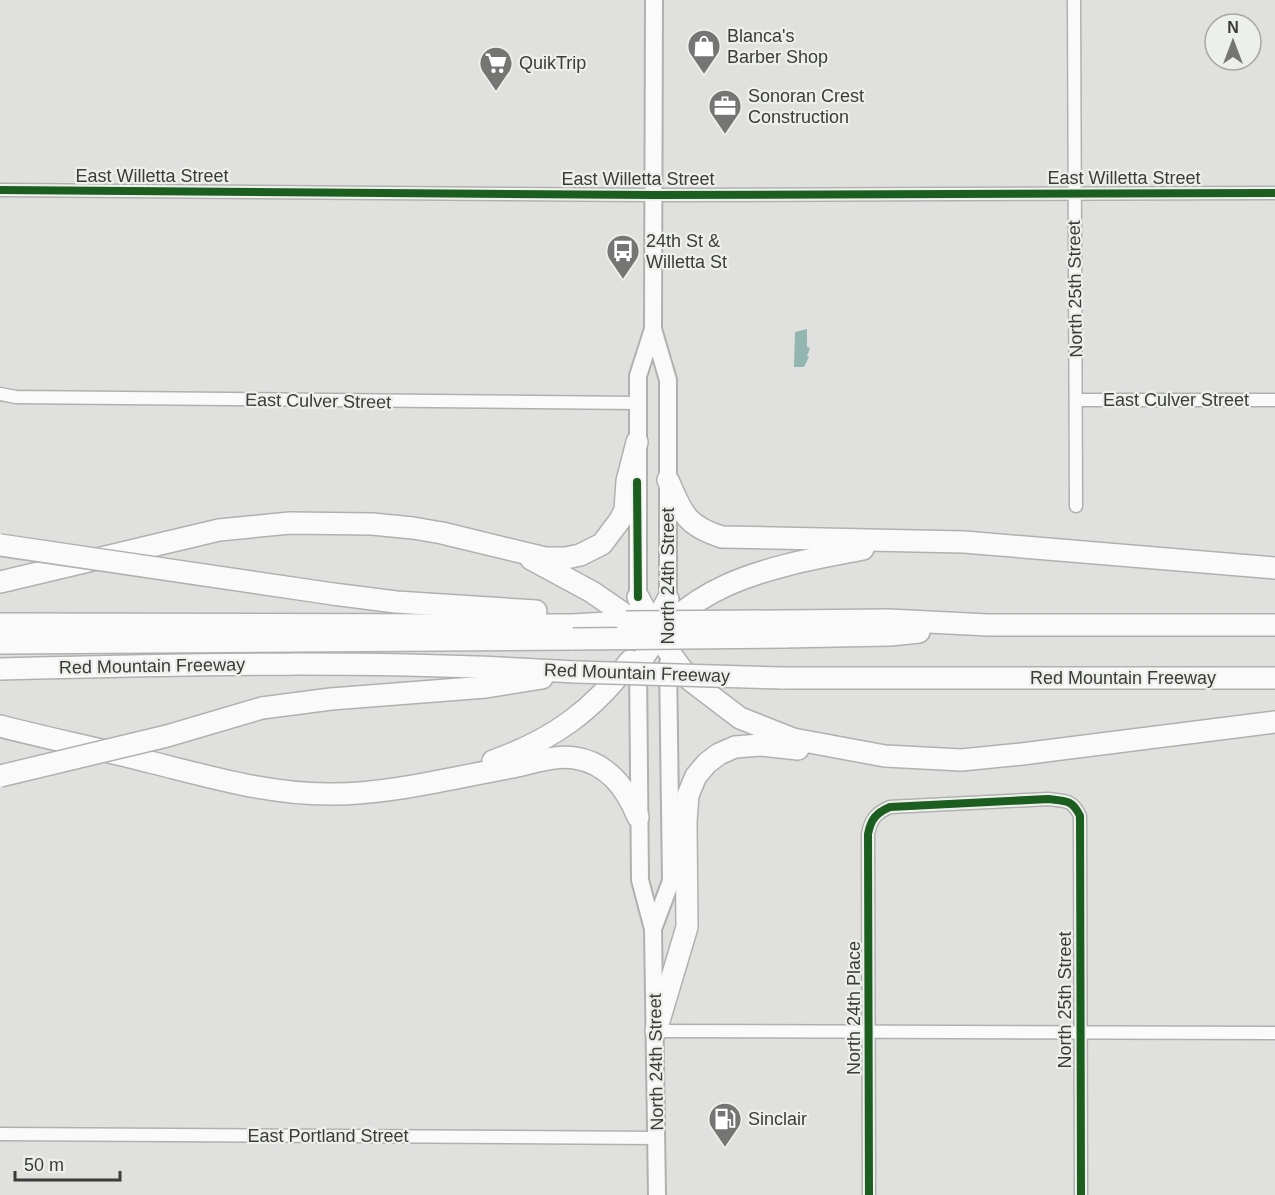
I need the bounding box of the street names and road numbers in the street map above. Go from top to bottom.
street label: East Willetta Street [75,166,229,186]
street label: East Willetta Street [1047,168,1201,188]
street label: East Willetta Street [561,169,715,189]
street label: North 25th Street [1064,220,1086,358]
street label: East Culver Street [245,390,391,412]
street label: East Culver Street [1103,390,1249,410]
street label: North 24th Street [658,507,678,645]
street label: Red Mountain Freeway [59,654,245,678]
street label: Red Mountain Freeway [544,660,730,686]
street label: Red Mountain Freeway [1030,668,1216,688]
street label: North 25th Street [1055,931,1075,1069]
street label: North 24th Place [844,941,864,1075]
street label: North 24th Street [645,993,667,1131]
street label: East Portland Street [247,1126,409,1146]

